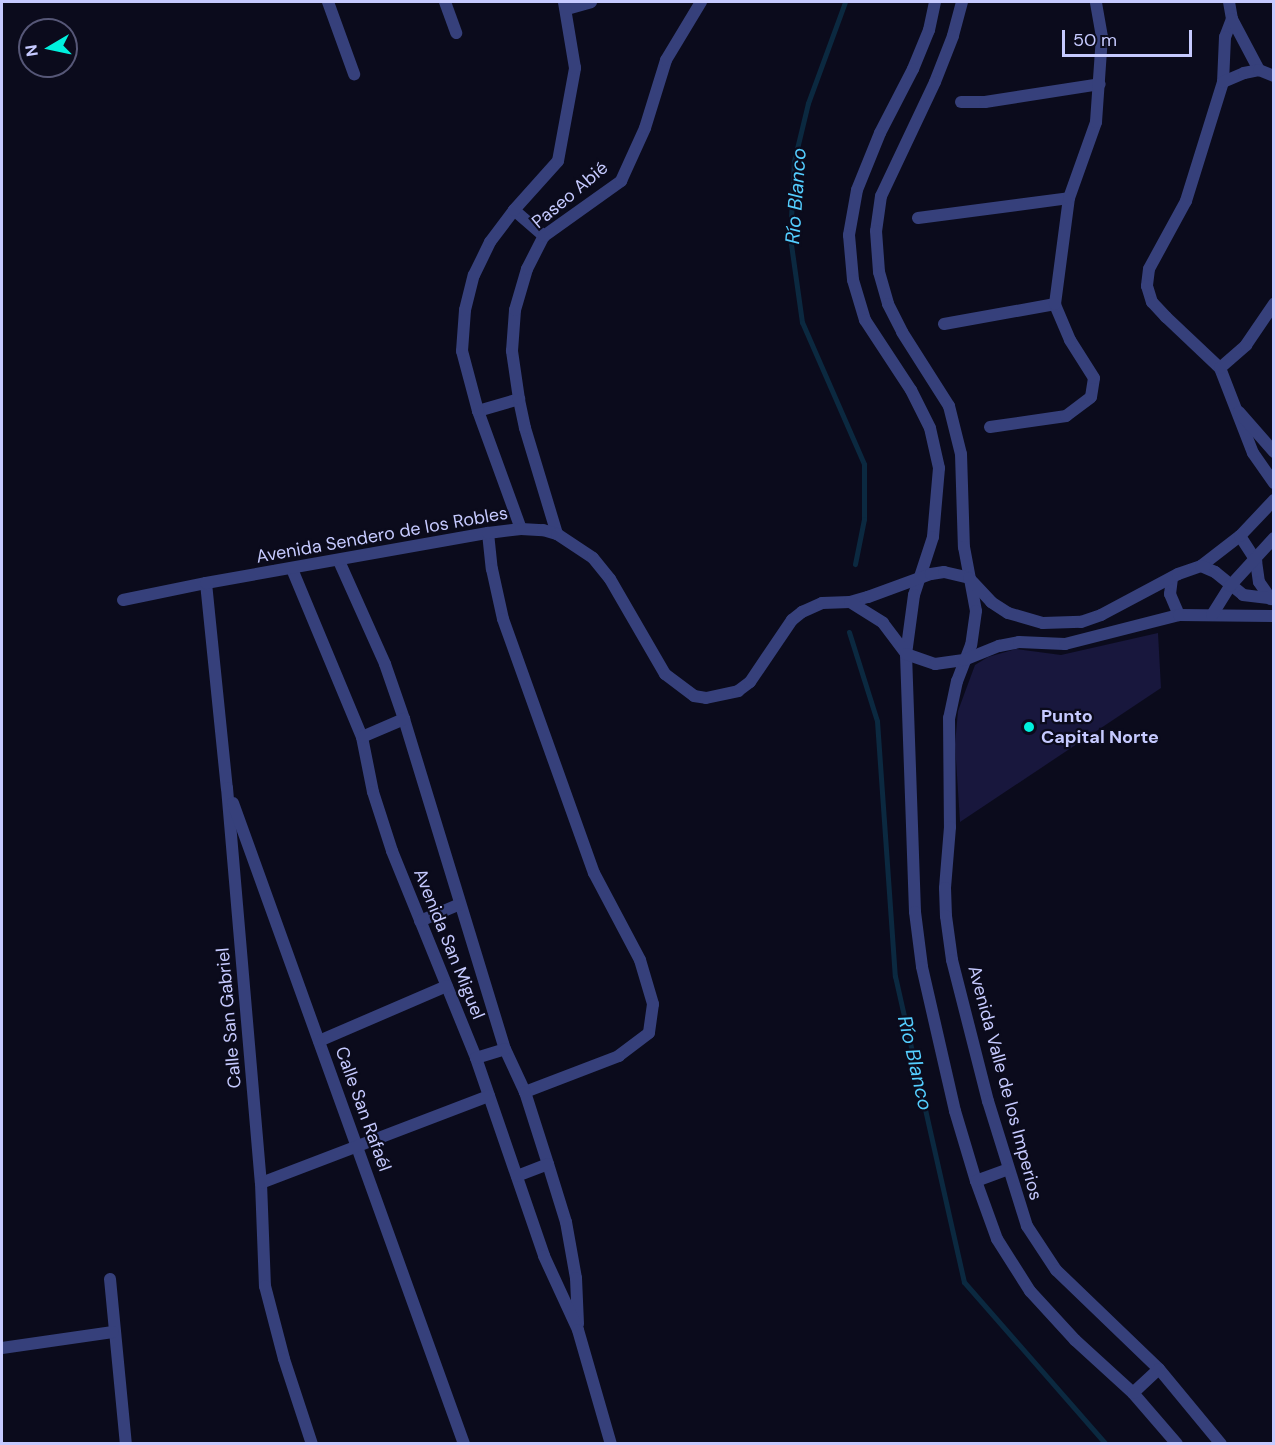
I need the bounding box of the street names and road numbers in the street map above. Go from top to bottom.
street label: Paseo Abié [528,157,612,233]
street label: Avenida Sendero de los Robles [254,502,510,568]
street label: Avenida San Miguel [409,866,489,1022]
street label: Calle San Gabriel [212,947,246,1089]
street label: Avenida Valle de los Imperios [963,963,1047,1203]
street label: Calle San Rafaél [330,1044,396,1174]

